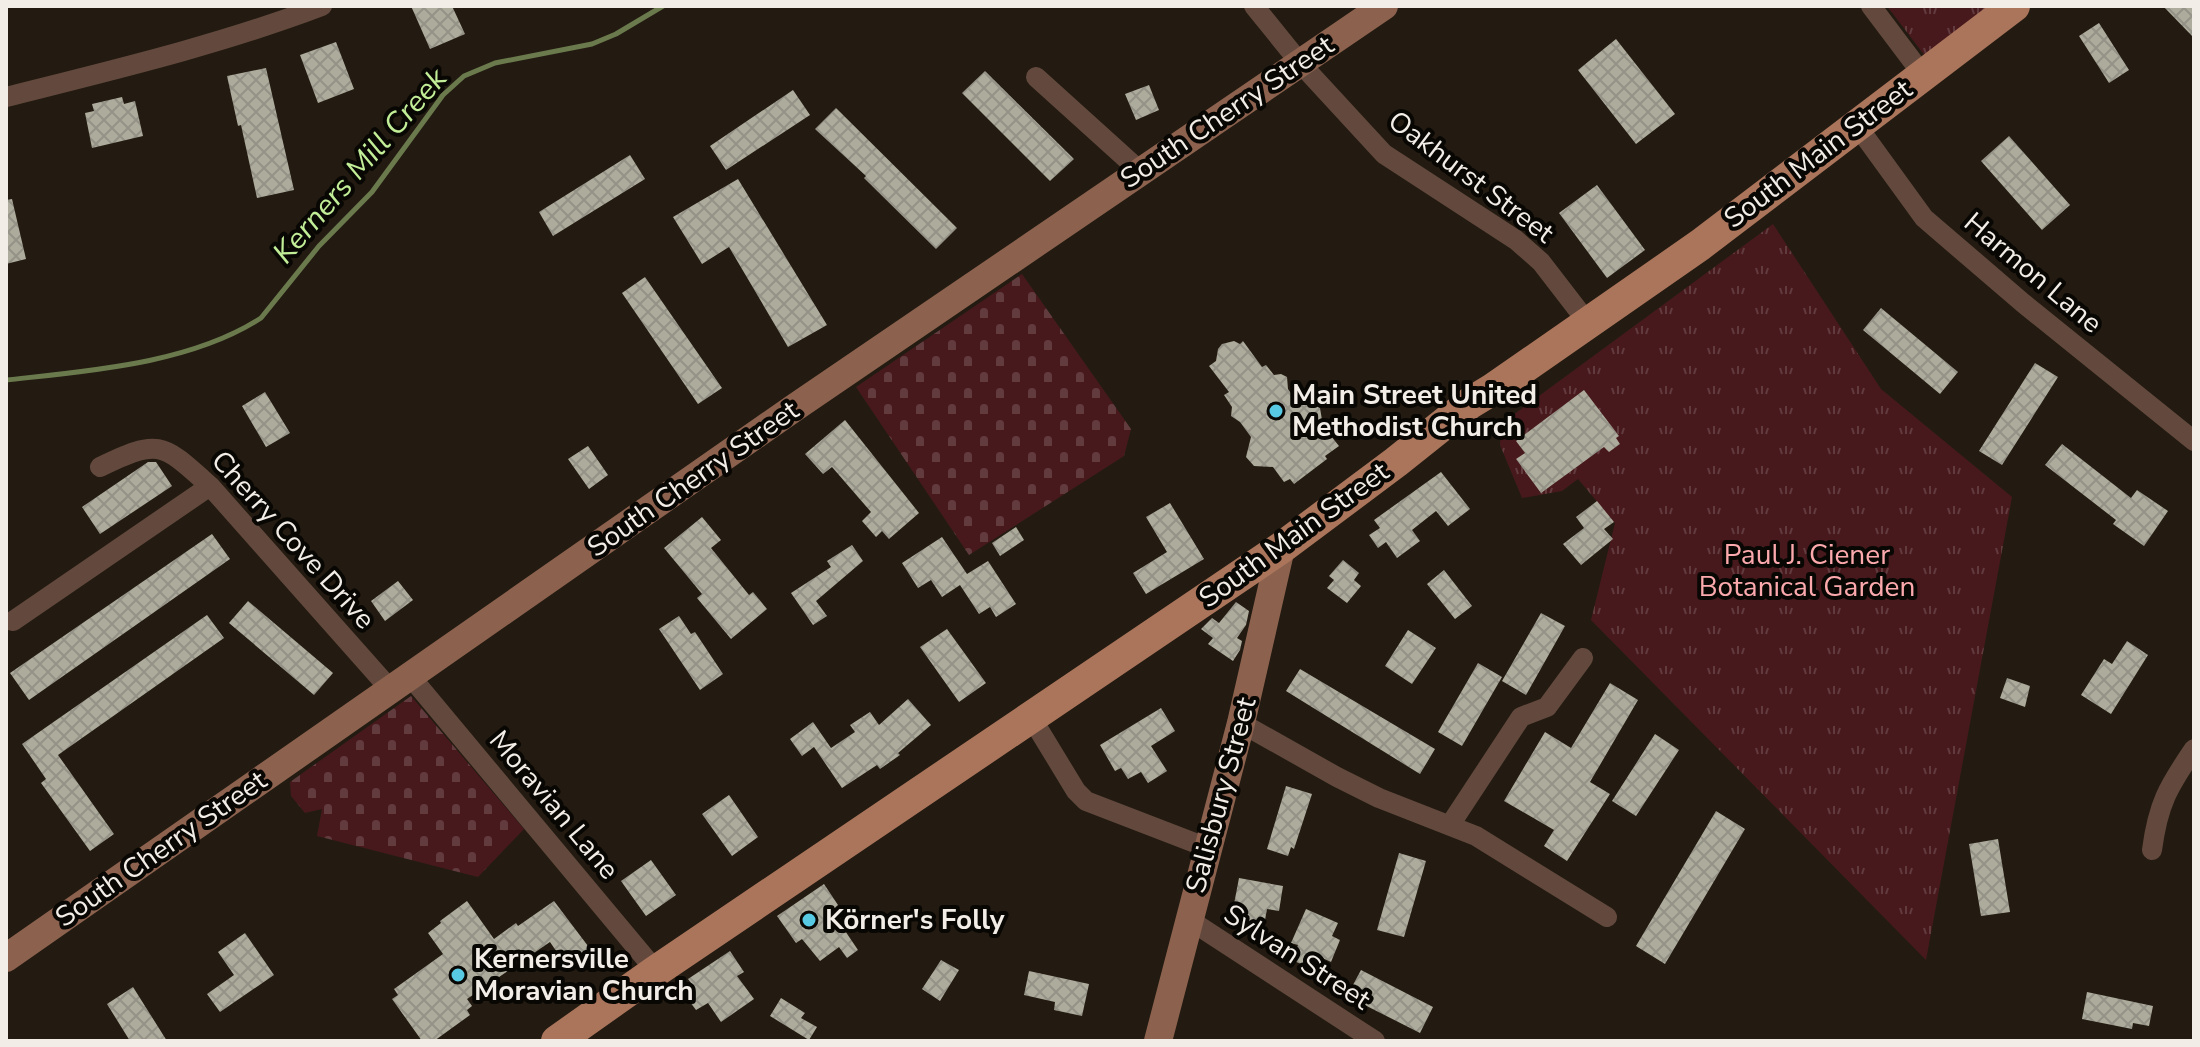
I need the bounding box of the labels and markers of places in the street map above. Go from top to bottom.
place label: Main Street United Methodist Church [1292,376,1537,446]
marker: Main Street United Methodist Church [1267,402,1285,420]
place label: Körner's Folly [825,901,1005,939]
marker: Körner's Folly [800,911,818,929]
place label: Kernersville Moravian Church [474,940,694,1010]
marker: Kernersville Moravian Church [449,966,467,984]

